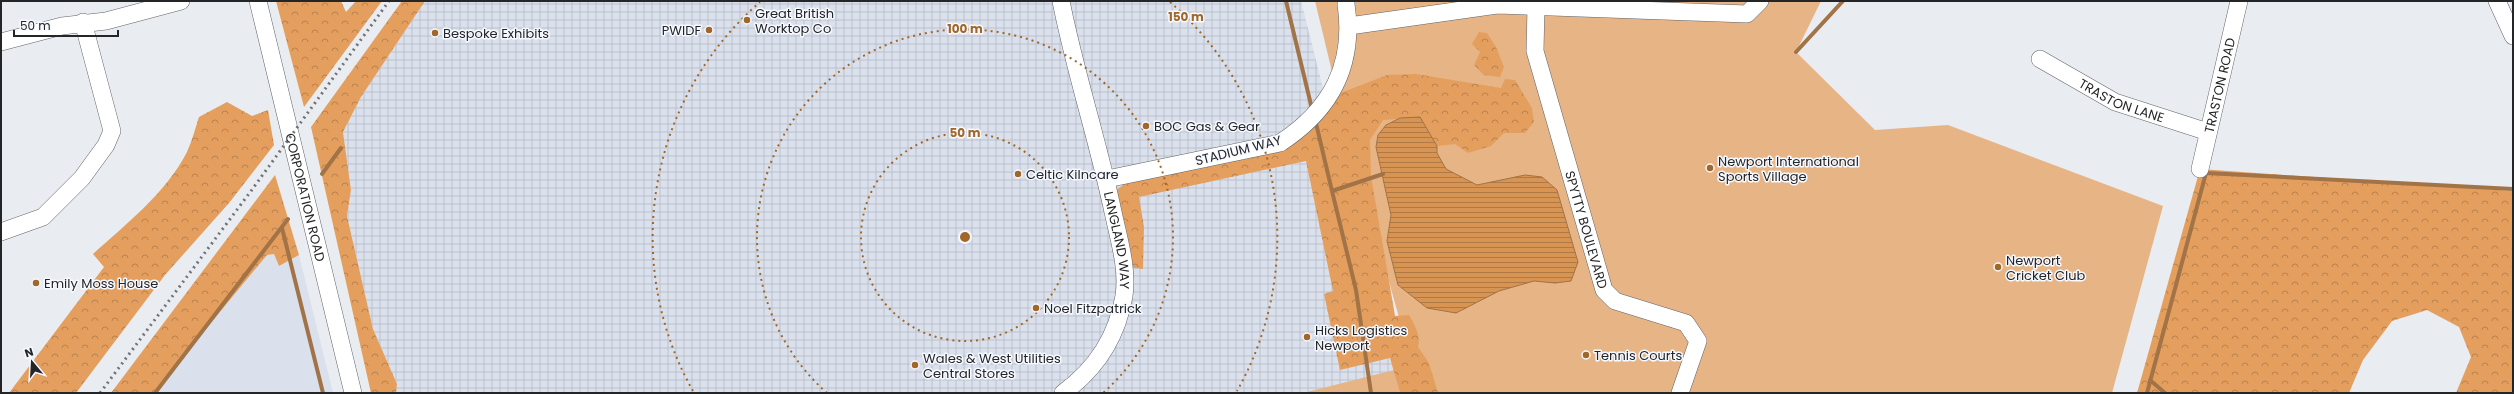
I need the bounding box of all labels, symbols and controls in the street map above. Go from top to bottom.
place label: Great British Worktop Co [755,4,834,38]
text: 150 m [1168,8,1204,25]
scale bar [14,12,118,38]
marker: Great British Worktop Co [742,15,752,25]
text: 50 m [20,17,51,34]
text: 100 m [947,20,983,37]
place label: PWIDF [662,21,701,40]
place label: Bespoke Exhibits [443,24,549,43]
marker: PWIDF [704,25,714,35]
marker: Bespoke Exhibits [430,28,440,38]
street label: TRASTON ROAD [2200,36,2240,135]
street label: TRASTON LANE [2075,74,2167,127]
place label: BOC Gas & Gear [1154,117,1260,136]
marker: BOC Gas & Gear [1141,121,1151,131]
text: 50 m [950,124,981,141]
street label: STADIUM WAY [1193,130,1284,170]
street label: CORPORATION ROAD [280,131,330,264]
place label: Newport International Sports Village [1718,152,1859,186]
marker: Newport International Sports Village [1705,163,1715,173]
place label: Celtic Kilncare [1026,165,1119,184]
marker: Celtic Kilncare [1013,169,1023,179]
street label: SPYTTY BOULEVARD [1560,169,1612,291]
street label: LANGLAND WAY [1099,190,1134,290]
centre of rings [958,230,972,244]
place label: Newport Cricket Club [2006,251,2085,285]
marker: Newport Cricket Club [1993,262,2003,272]
place label: Emily Moss House [44,274,158,293]
marker: Emily Moss House [31,278,41,288]
place label: Noel Fitzpatrick [1044,299,1142,318]
marker: Noel Fitzpatrick [1031,303,1041,313]
place label: Hicks Logistics Newport [1315,321,1408,355]
marker: Hicks Logistics Newport [1302,332,1312,342]
north arrow [12,342,52,382]
text: N [22,344,35,361]
place label: Tennis Courts [1594,346,1682,365]
place label: Wales & West Utilities Central Stores [923,349,1061,383]
marker: Tennis Courts [1581,350,1591,360]
marker: Wales & West Utilities Central Stores [910,360,920,370]

